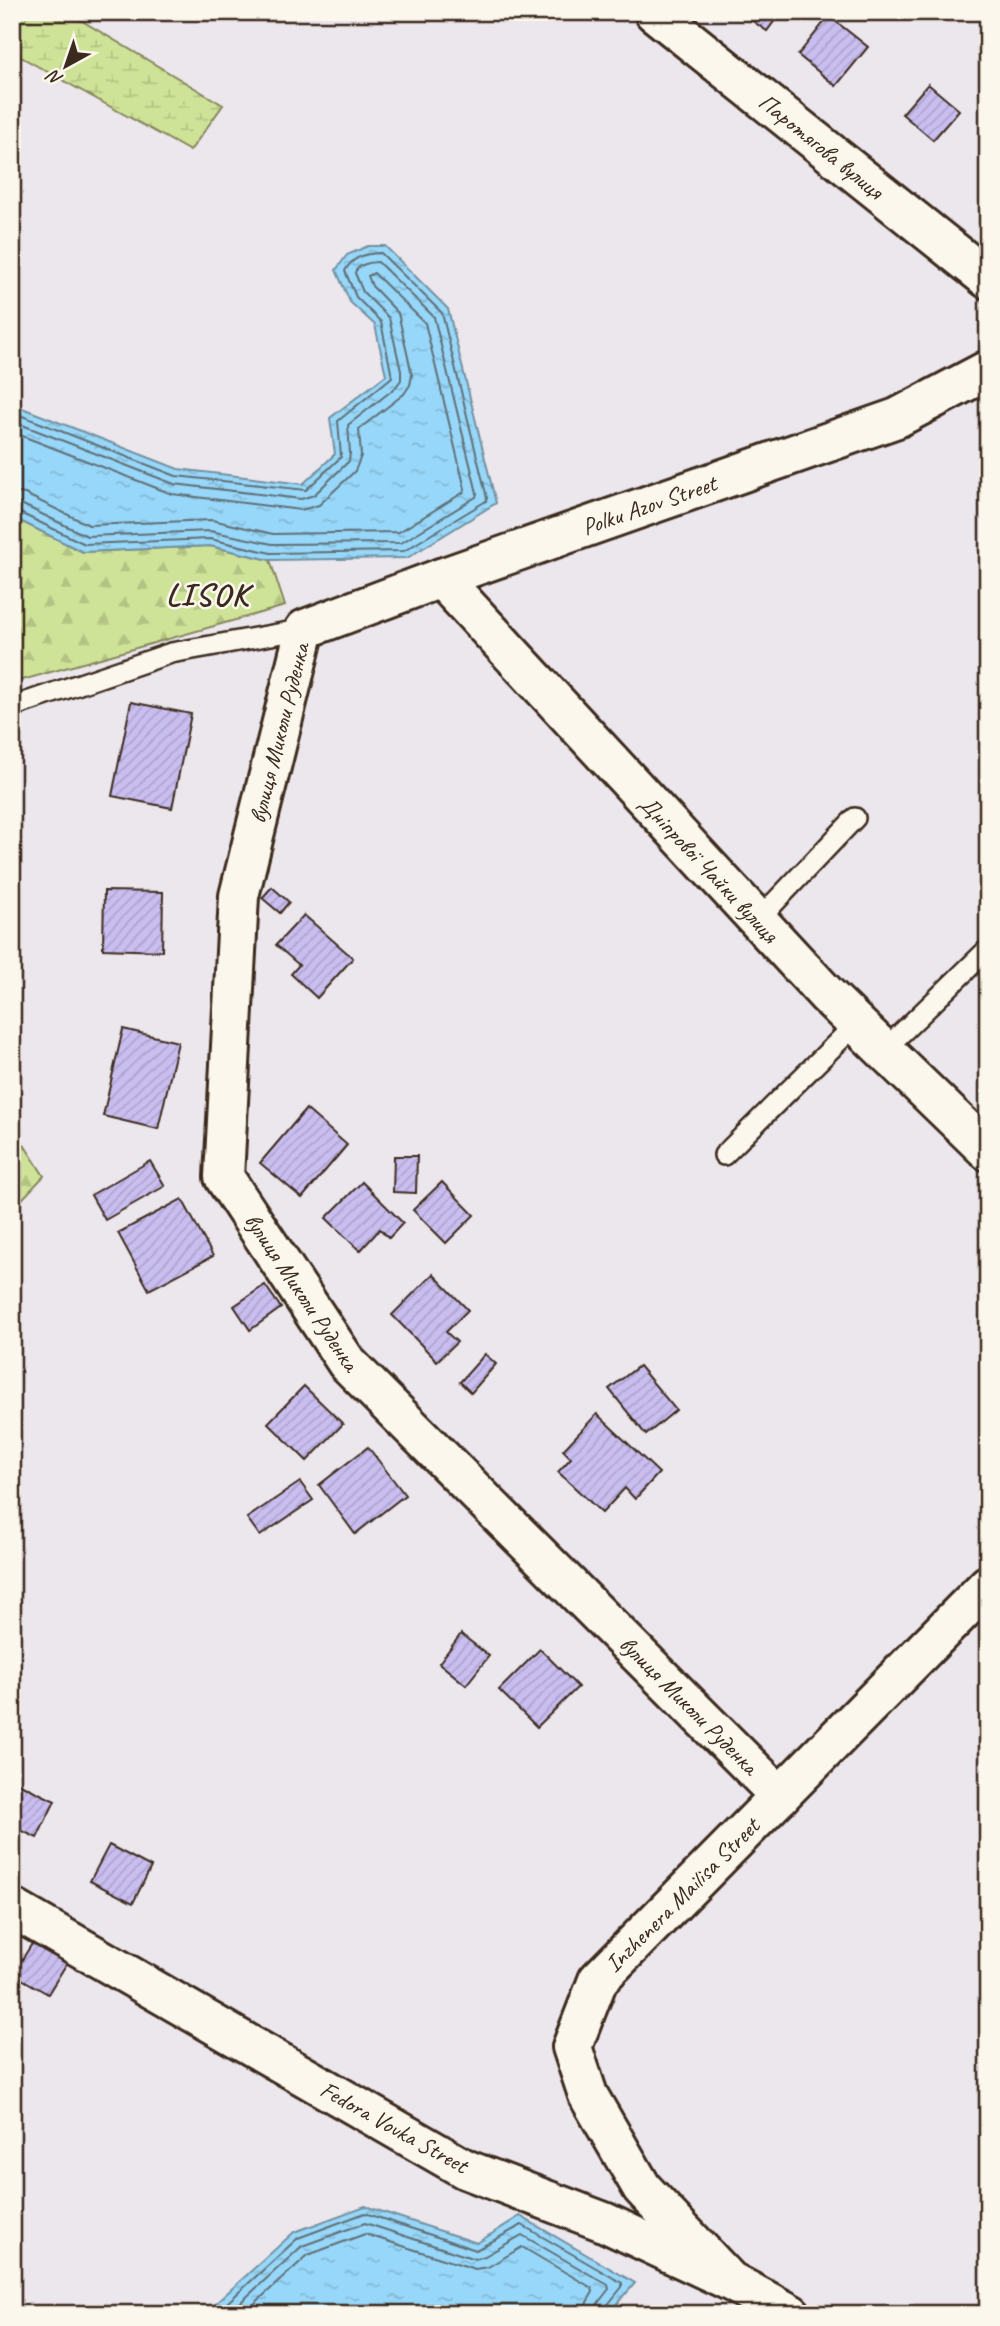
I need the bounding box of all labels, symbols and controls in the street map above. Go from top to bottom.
north arrow [32,32,102,102]
text: N [41,63,68,91]
street label: Паротягова вулиця [752,87,891,206]
street label: Polku Azov Street [578,467,722,542]
district label: LISOK [166,574,255,615]
street label: вулиця Миколи Руденка [242,638,316,826]
street label: Дніпрової Чайки вулиця [633,789,786,950]
street label: вулиця Миколи Руденка [238,1207,367,1379]
street label: вулиця Миколи Руденка [613,1629,766,1782]
street label: Inzhenera Mailisa Street [598,1810,767,1979]
street label: Fedora Vovka Street [315,2074,475,2181]

